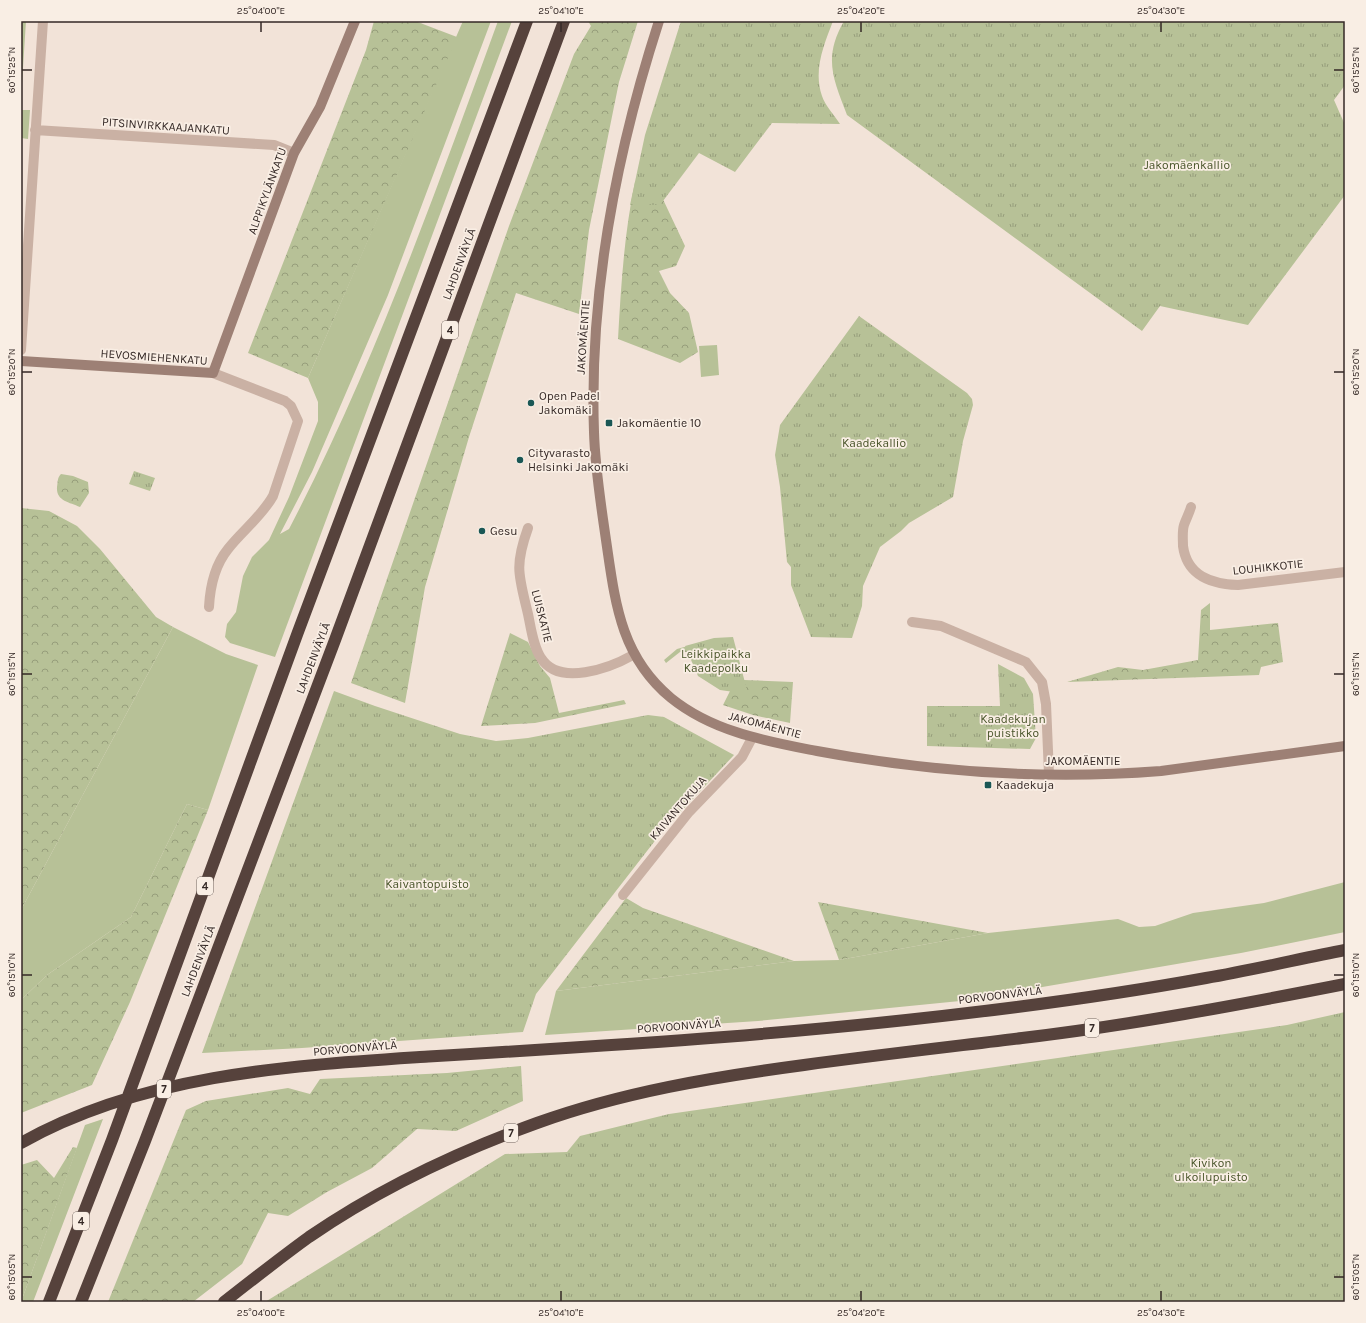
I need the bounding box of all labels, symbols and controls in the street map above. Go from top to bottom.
text: 25°04'00"E [237,5,285,17]
text: 25°04'10"E [538,5,584,17]
text: 25°04'20"E [837,5,885,17]
text: 25°04'30"E [1137,5,1185,17]
text: 60°15'25"N [6,47,18,93]
text: 60°15'25"N [1350,47,1362,93]
street label: PITSINVIRKKAAJANKATU [102,115,230,137]
street label: ALPPIKYLÄNKATU [245,146,289,236]
park label: Jakomäenkallio [1144,158,1230,172]
street label: LAHDENVÄYLÄ [440,226,479,302]
street label: JAKOMÄENTIE [573,299,593,375]
road number: 4 [442,321,458,339]
street label: HEVOSMIEHENKATU [100,346,208,368]
text: 60°15'20"N [6,349,18,396]
text: 60°15'20"N [1350,349,1362,396]
place label: Open Padel Jakomäki [539,389,600,417]
marker: Open Padel Jakomäki [526,398,536,408]
place label: Jakomäentie 10 [617,416,701,430]
marker: Jakomäentie 10 [604,418,614,428]
park label: Kaadekallio [842,436,906,450]
place label: Cityvarasto Helsinki Jakomäki [528,446,629,474]
marker: Cityvarasto Helsinki Jakomäki [515,455,525,465]
place label: Gesu [490,524,517,538]
marker: Gesu [477,526,487,536]
street label: LOUHIKKOTIE [1232,556,1304,578]
street label: LUISKATIE [529,588,555,644]
street label: LAHDENVÄYLÄ [293,620,333,696]
park label: Leikkipaikka Kaadepolku [681,647,751,675]
text: 60°15'15"N [6,652,18,696]
text: 60°15'15"N [1350,652,1362,696]
street label: JAKOMÄENTIE [727,709,803,741]
park label: Kaadekujan puistikko [980,712,1046,740]
street label: JAKOMÄENTIE [1046,754,1120,768]
street label: KAIVANTOKUJA [647,773,709,843]
place label: Kaadekuja [996,778,1054,792]
marker: Kaadekuja [983,780,993,790]
road number: 4 [197,877,213,895]
park label: Kaivantopuisto [385,877,469,891]
street label: LAHDENVÄYLÄ [178,923,218,999]
text: 60°15'10"N [6,953,18,997]
text: 60°15'10"N [1350,953,1362,997]
street label: PORVOONVÄYLÄ [957,983,1043,1007]
street label: PORVOONVÄYLÄ [637,1016,722,1036]
road number: 7 [1085,1019,1099,1037]
street label: PORVOONVÄYLÄ [312,1037,398,1059]
road number: 7 [157,1080,171,1098]
road number: 7 [504,1124,518,1142]
park label: Kivikon ulkoilupuisto [1174,1156,1248,1184]
road number: 4 [73,1212,89,1230]
text: 60°15'05"N [6,1254,18,1300]
text: 60°15'05"N [1350,1254,1362,1300]
text: 25°04'00"E [237,1307,285,1319]
text: 25°04'10"E [538,1307,584,1319]
text: 25°04'20"E [837,1307,885,1319]
text: 25°04'30"E [1137,1307,1185,1319]

